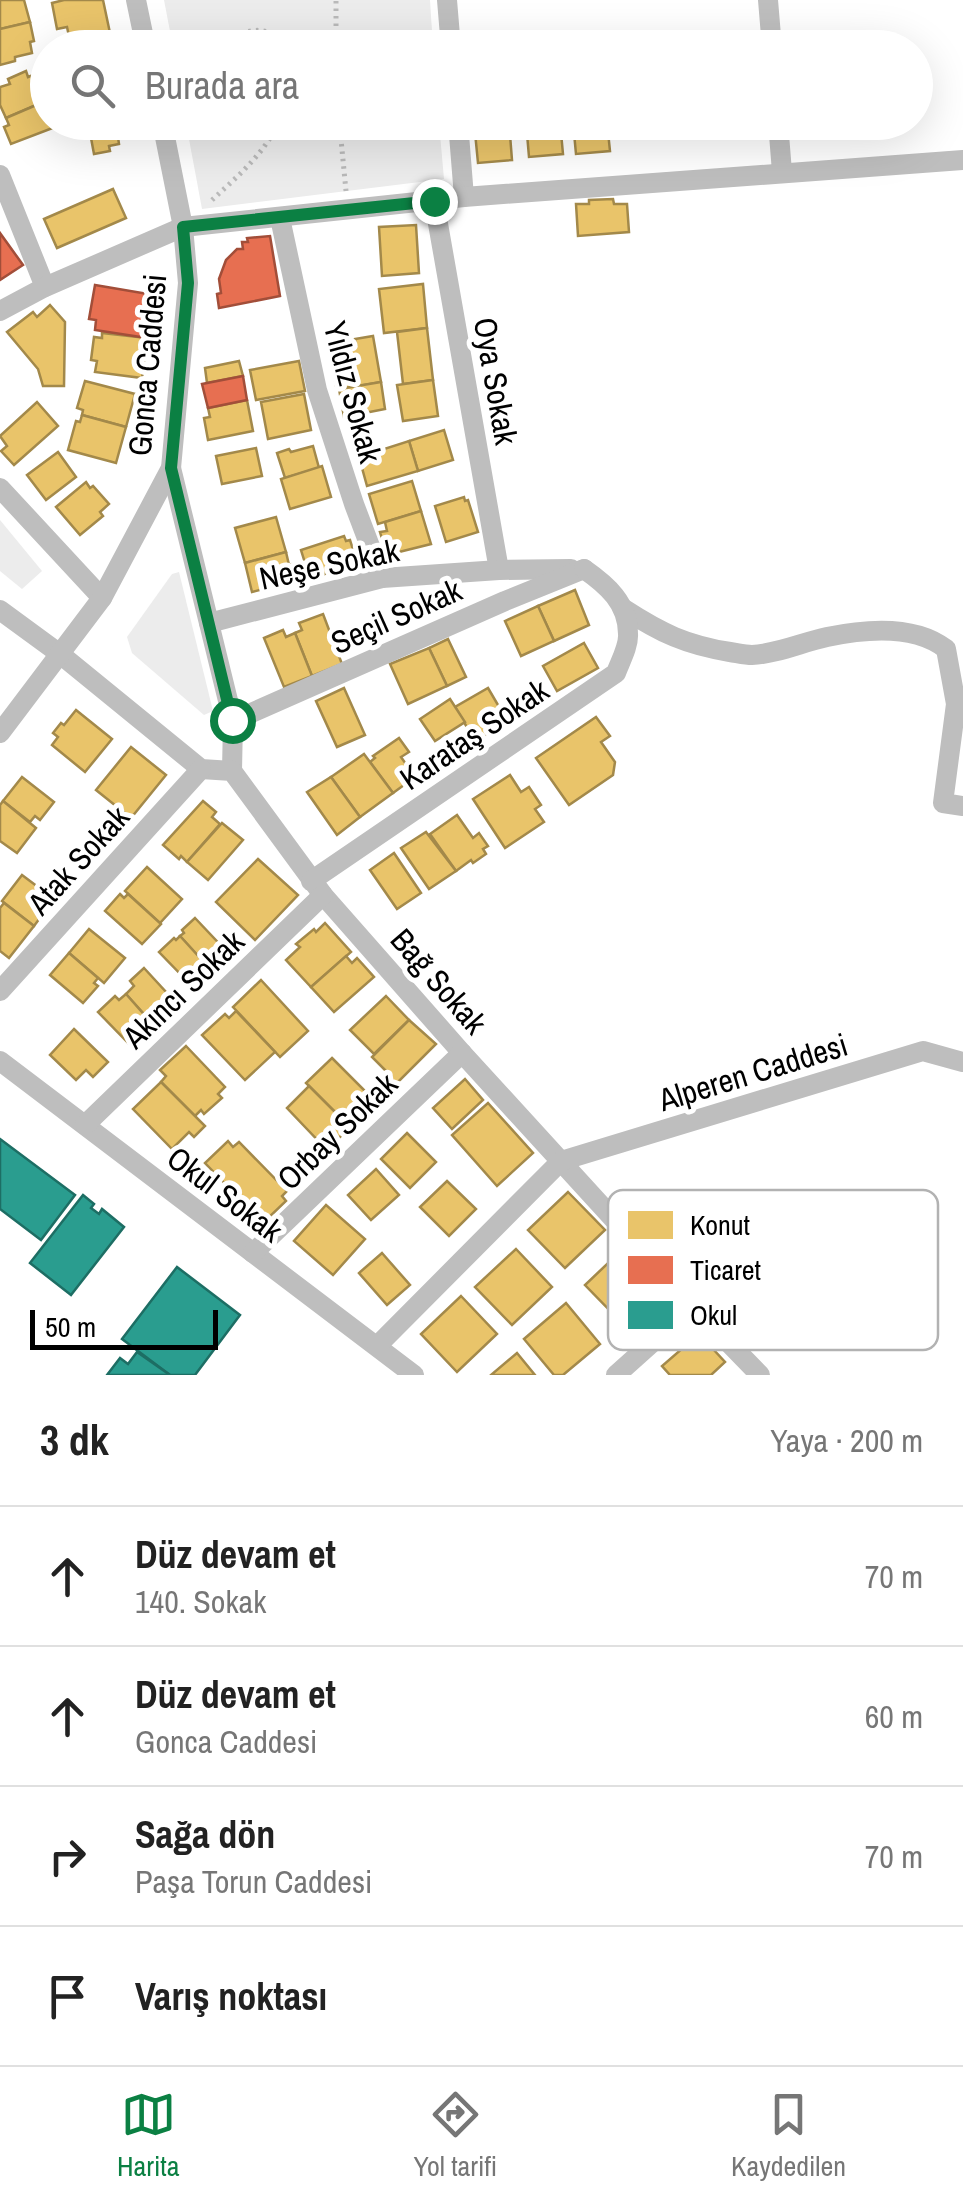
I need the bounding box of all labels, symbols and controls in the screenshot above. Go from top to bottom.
search box [30,30,933,140]
icon: search [65,58,120,113]
text: Burada ara [145,60,299,111]
route end [412,179,458,225]
street label: Gonca Caddesi [118,272,176,458]
street label: Oya Sokak [464,314,528,449]
street label: Yıldız Sokak [313,316,393,468]
street label: Neşe Sokak [255,528,404,600]
street label: Seçil Sokak [324,568,469,664]
street label: Karataş Sokak [391,668,557,800]
route start [210,698,256,744]
street label: Atak Sokak [17,796,139,924]
street label: Bağ Sokak [381,919,497,1044]
street label: Akıncı Sokak [112,920,254,1058]
street label: Alperen Caddesi [652,1023,853,1121]
street label: Orbay Sokak [268,1062,407,1199]
street label: Okul Sokak [158,1136,292,1252]
legend [608,1190,938,1350]
text: Konut [690,1206,750,1244]
text: Ticaret [690,1251,761,1289]
text: Okul [690,1296,737,1334]
scale bar [30,1305,218,1350]
text: 50 m [45,1308,96,1346]
text: 3 dk [40,1412,109,1468]
text: Yaya · 200 m [770,1419,923,1462]
text: Düz devam et [135,1529,336,1580]
icon: ahead [40,1549,95,1604]
text: 70 m [865,1555,923,1598]
text: 140. Sokak [135,1580,266,1623]
text: Düz devam et [135,1669,336,1720]
icon: ahead [40,1689,95,1744]
text: 60 m [865,1695,923,1738]
text: Gonca Caddesi [135,1720,317,1763]
text: Sağa dön [135,1809,275,1860]
icon: right [40,1829,95,1884]
text: 70 m [865,1835,923,1878]
text: Paşa Torun Caddesi [135,1860,372,1903]
icon: arrive [40,1969,95,2024]
text: Varış noktası [135,1971,327,2022]
tab: Harita [117,2087,180,2185]
tab: Yol tarifi [413,2087,497,2185]
tab: Kaydedilen [731,2087,846,2185]

